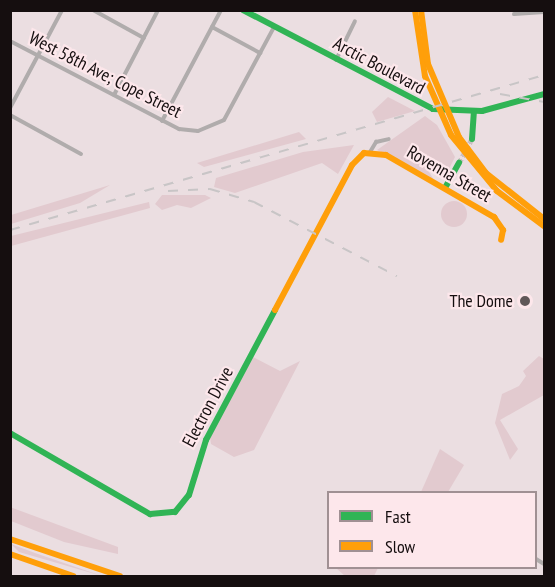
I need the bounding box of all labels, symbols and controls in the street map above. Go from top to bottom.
street label: West 58th Ave; Cope Street [25,27,185,123]
street label: Arctic Boulevard [329,33,429,99]
street label: Rovenna Street [403,141,495,207]
place label: The Dome [449,290,513,312]
marker: The Dome [518,294,532,308]
street label: Electron Drive [178,363,238,451]
legend [327,491,537,569]
text: Fast [385,505,411,528]
text: Slow [385,535,415,558]

